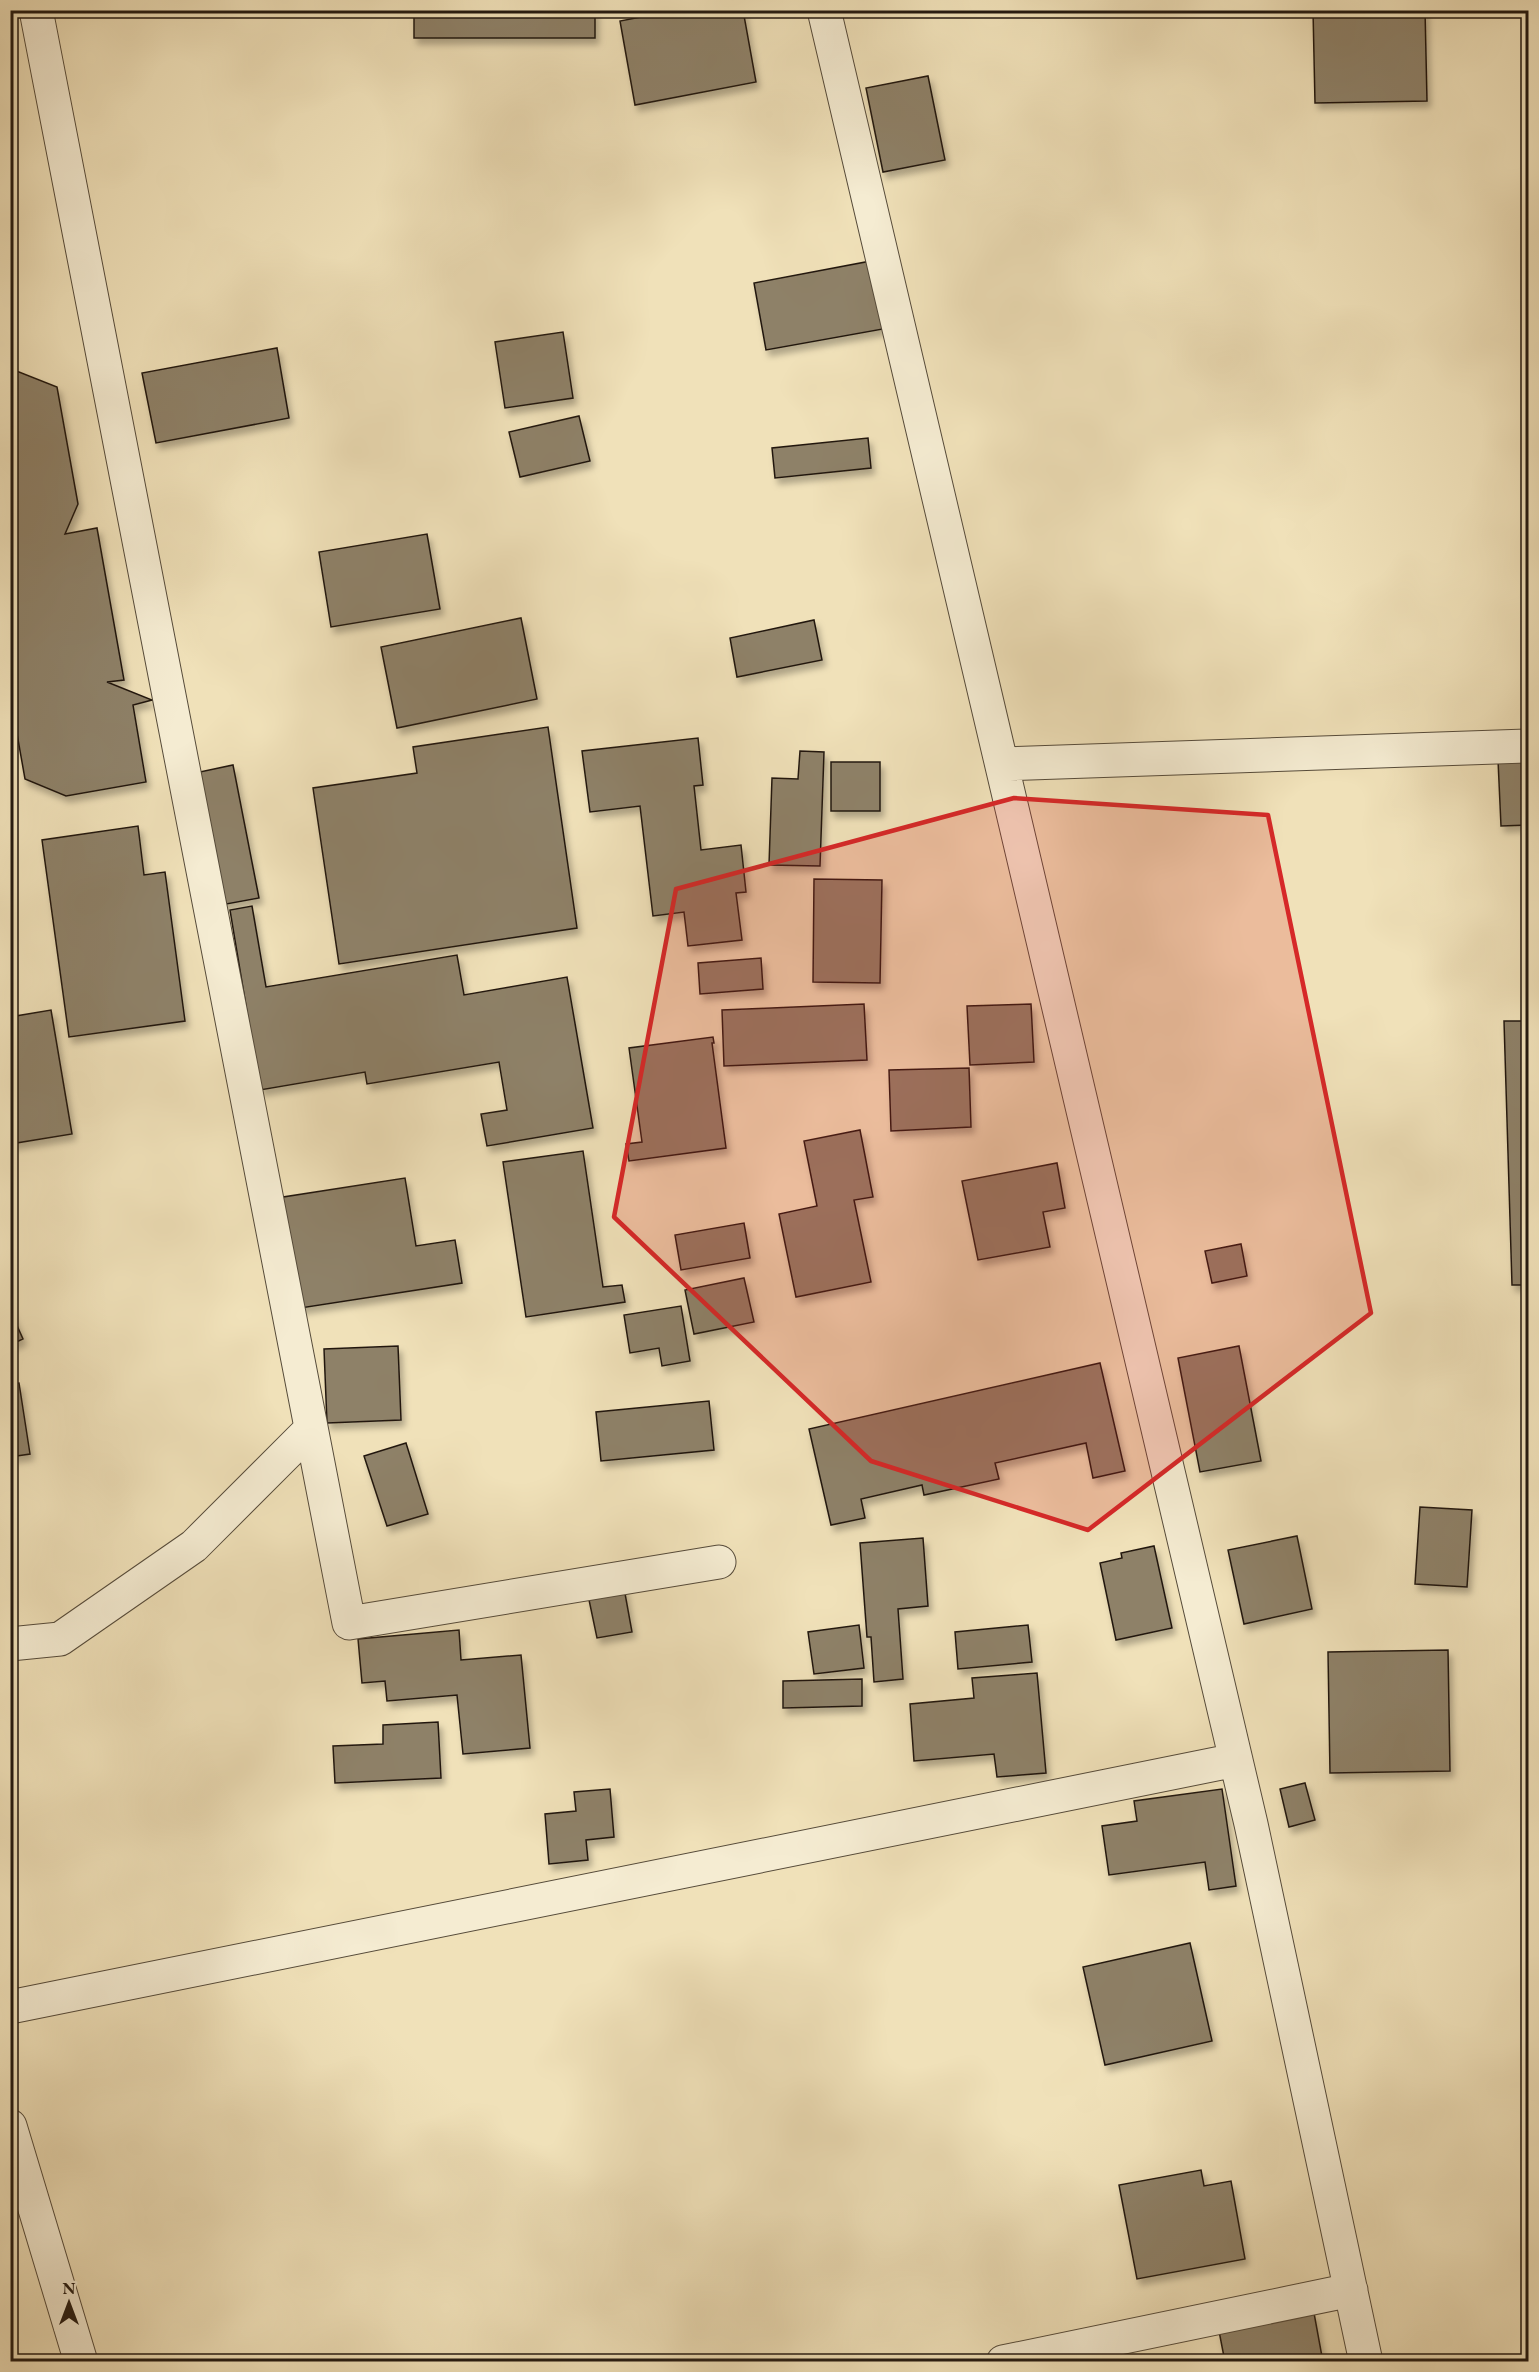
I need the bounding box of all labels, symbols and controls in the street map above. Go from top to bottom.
north arrow [39,2273,99,2333]
text: N [63,2278,76,2299]

